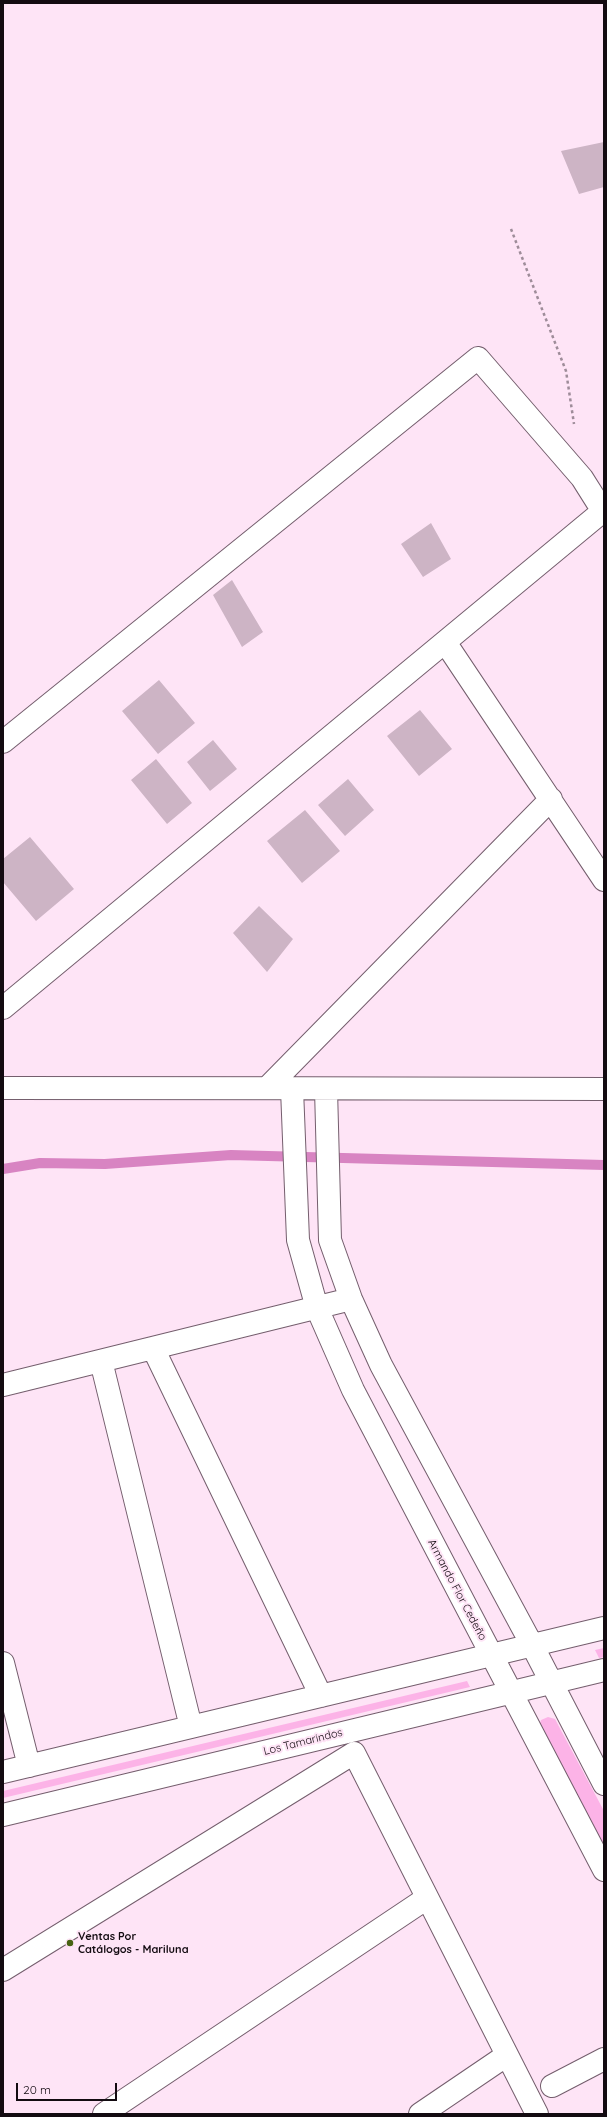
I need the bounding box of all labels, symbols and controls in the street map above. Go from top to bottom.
street label: Armando Flor Cedeño [425,1537,489,1643]
street label: Los Tamarindos [262,1726,344,1758]
place label: Ventas Por Catálogos - Mariluna [78,1930,189,1956]
marker: Ventas Por Catálogos - Mariluna [65,1938,75,1948]
scale bar [18,2075,119,2101]
text: 20 m [23,2082,51,2097]

